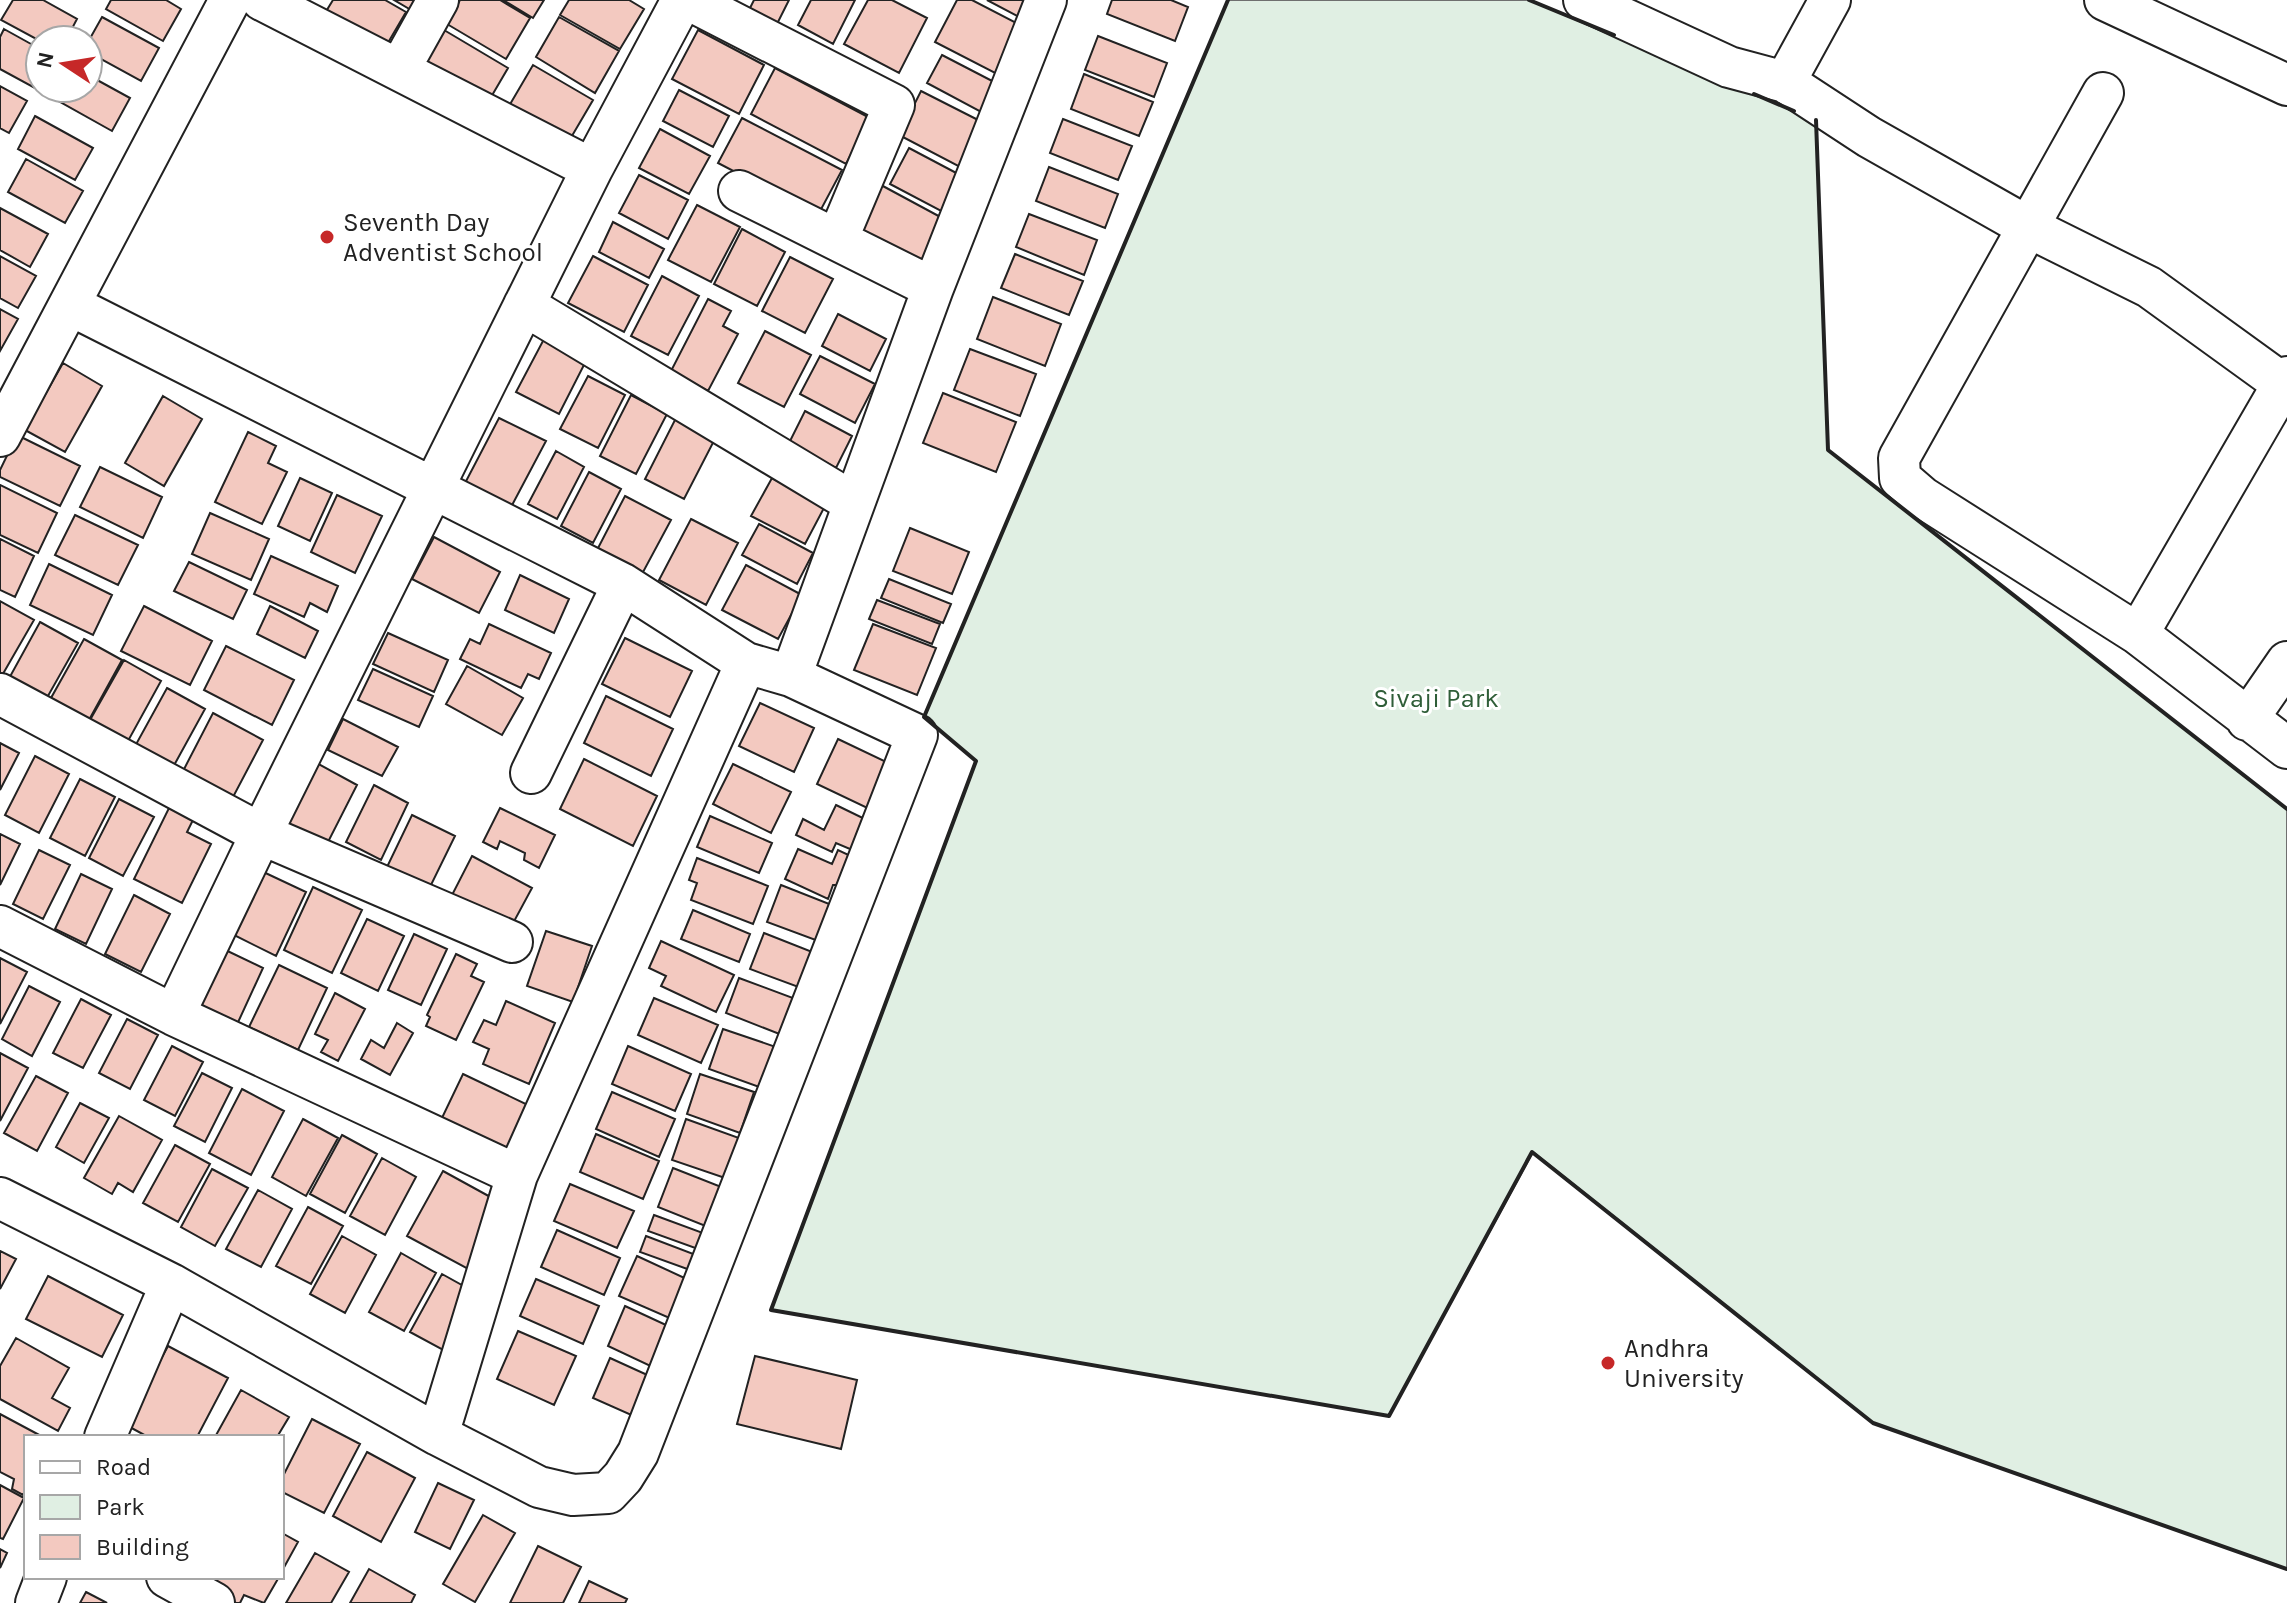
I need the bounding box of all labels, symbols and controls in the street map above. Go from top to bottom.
north arrow [24,24,104,104]
text: N [31,50,60,70]
place label: Seventh Day Adventist School [343,207,543,268]
marker: Seventh Day Adventist School [318,228,336,246]
park label: Sivaji Park [1373,683,1499,714]
place label: Andhra University [1624,1333,1744,1394]
marker: Andhra University [1599,1354,1617,1372]
legend [24,1435,284,1579]
text: Road [96,1453,151,1481]
text: Park [96,1493,145,1521]
text: Building [96,1533,189,1561]

